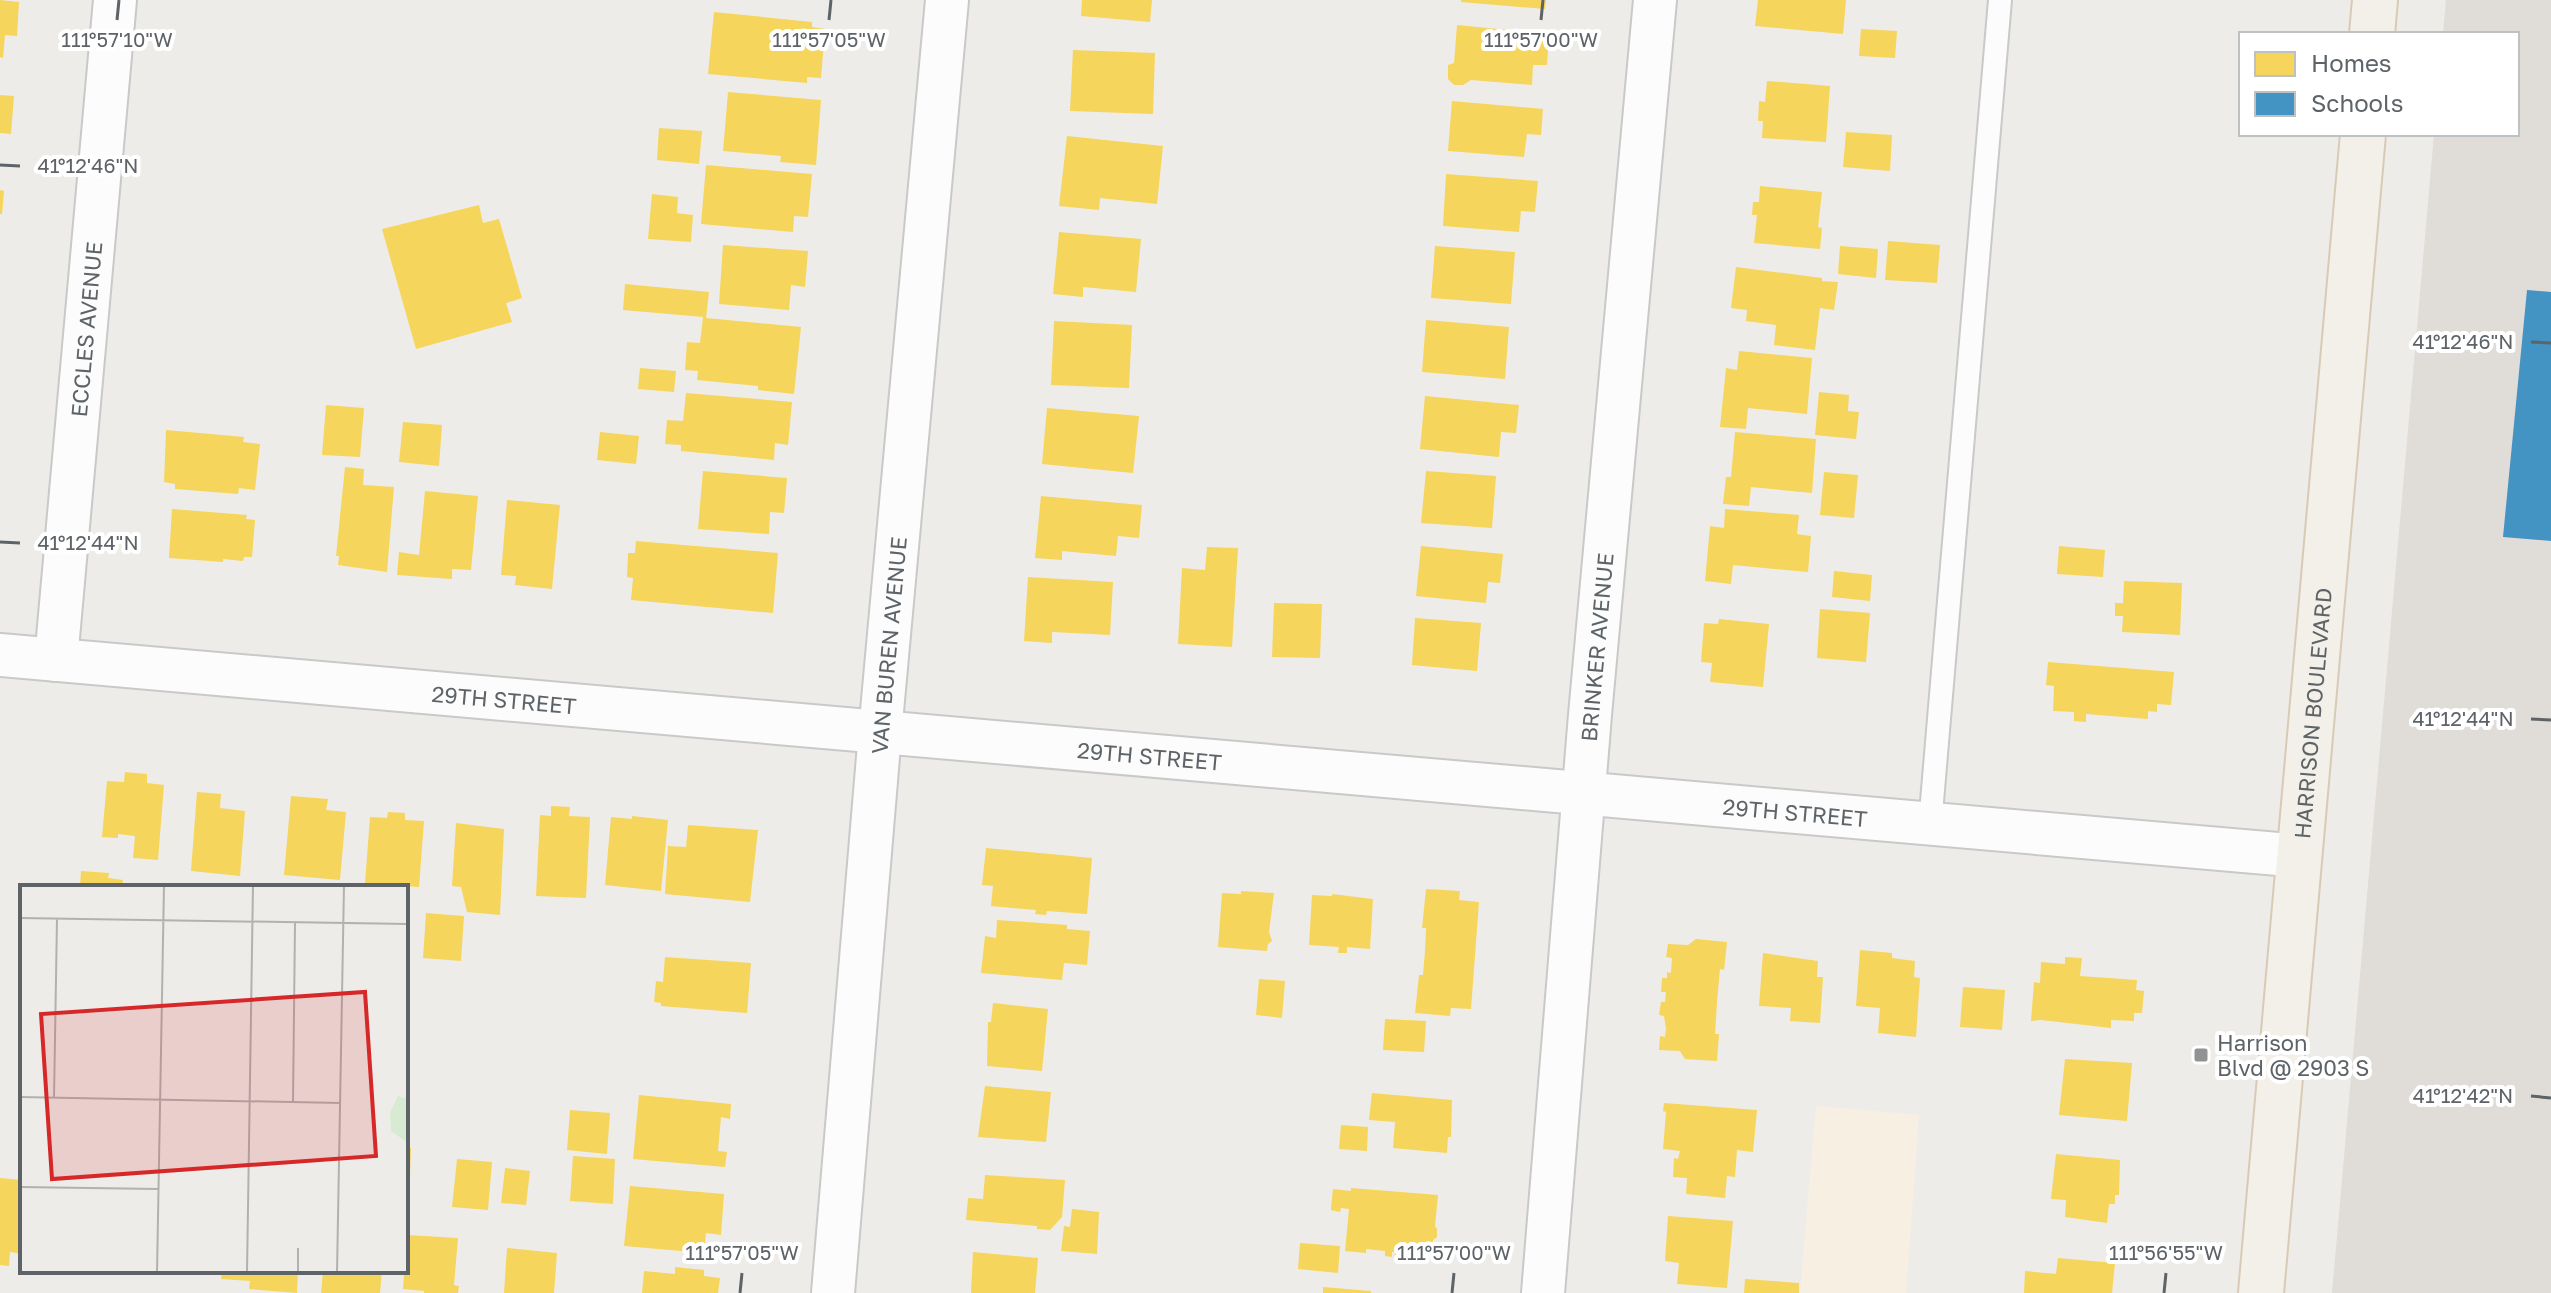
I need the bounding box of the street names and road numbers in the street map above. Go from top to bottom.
street label: ECCLES AVENUE [64,240,107,418]
street label: VAN BUREN AVENUE [865,535,911,755]
street label: BRINKER AVENUE [1574,552,1618,743]
street label: HARRISON BOULEVARD [2288,587,2337,840]
street label: 29TH STREET [431,679,578,719]
street label: 29TH STREET [1076,736,1223,775]
street label: 29TH STREET [1722,792,1869,832]

